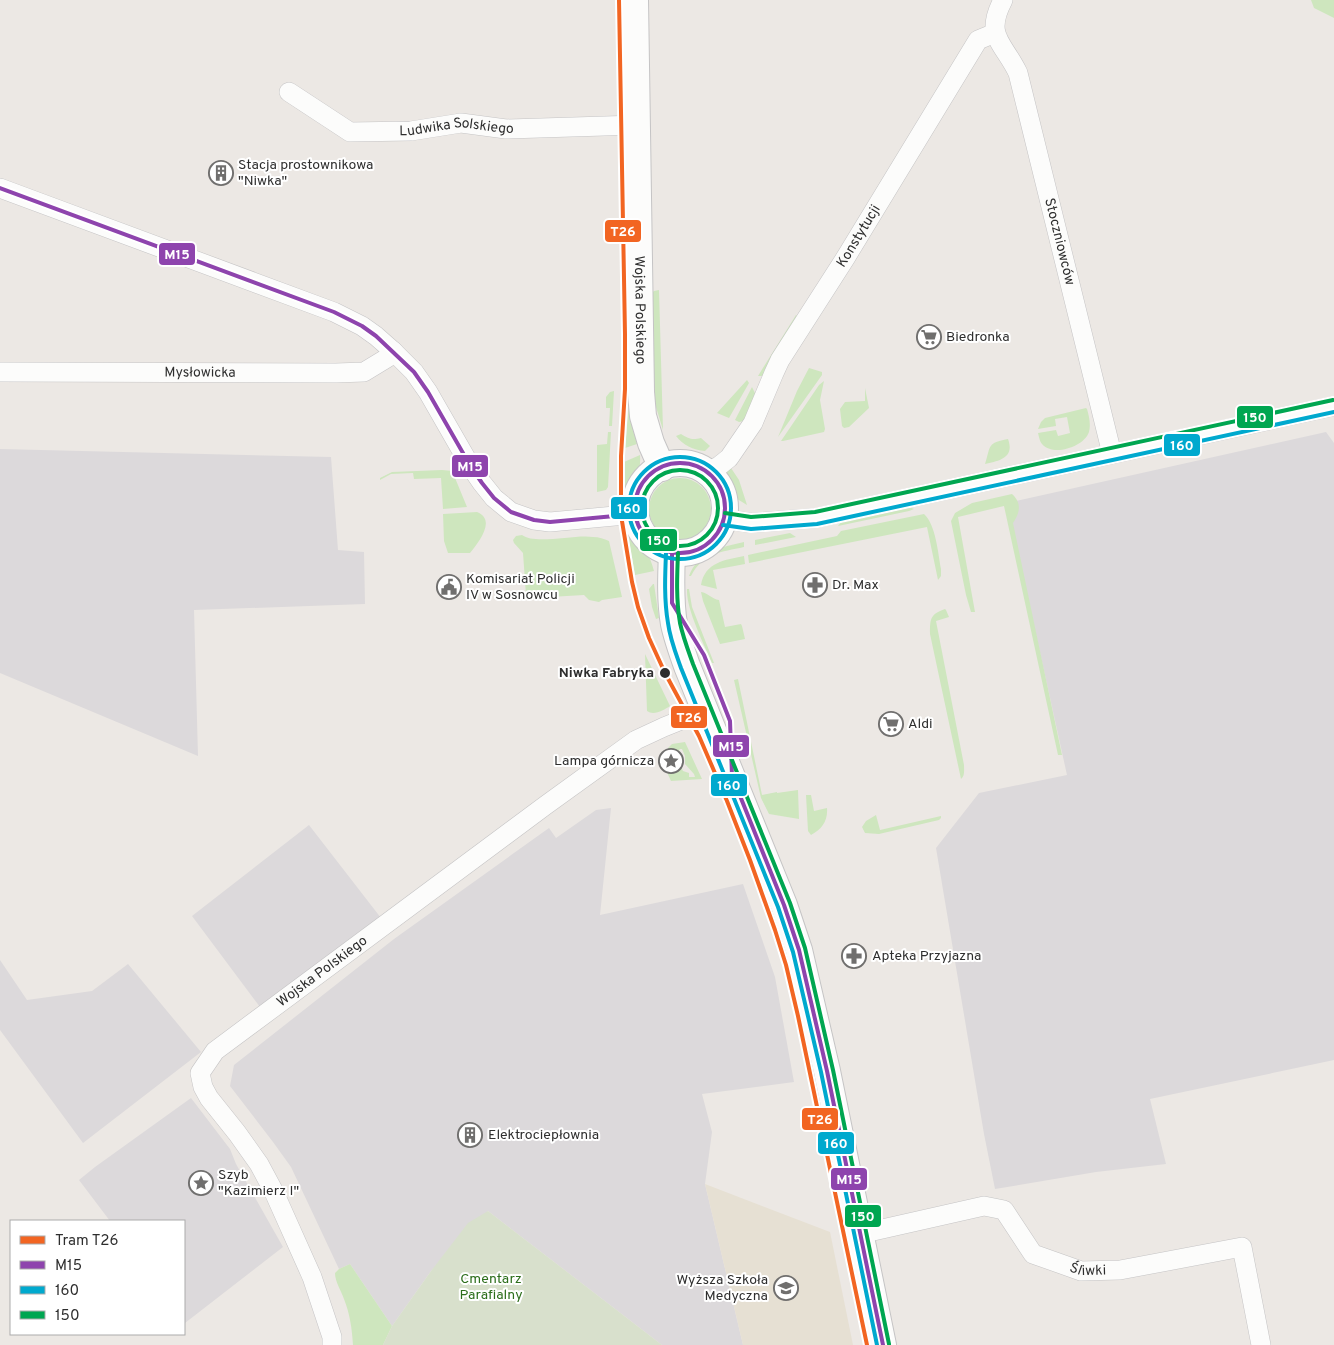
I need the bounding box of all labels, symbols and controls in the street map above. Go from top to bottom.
street label: Ludwika Solskiego [399,115,514,140]
place label: Stacja prostownikowa "Niwka" [238,157,373,190]
building icon: Stacja prostownikowa "Niwka" [208,160,234,186]
street label: Stoczniowców [1041,196,1079,287]
street label: Konstytucji [833,202,884,271]
line badge: T26 [604,219,642,243]
text: T26 [610,224,636,241]
line badge: M15 [158,242,196,266]
text: M15 [164,247,190,264]
street label: Wojska Polskiego [630,256,649,365]
supermarket icon: Biedronka [916,324,942,350]
place label: Biedronka [946,329,1010,346]
street label: Mysłowicka [164,364,236,381]
line badge: 150 [1236,405,1274,429]
text: 150 [1243,410,1267,427]
line badge: 160 [1163,433,1201,457]
text: 160 [1170,438,1194,455]
line badge: M15 [451,454,489,478]
text: M15 [457,459,483,476]
line badge: 160 [610,496,648,520]
text: 160 [617,501,641,518]
line badge: 150 [639,528,678,552]
text: 150 [647,533,671,550]
place label: Komisariat Policji IV w Sosnowcu [466,571,575,604]
pharmacy icon: Dr. Max [802,572,828,598]
public building icon: Komisariat Policji IV w Sosnowcu [436,574,462,600]
place label: Dr. Max [832,577,879,594]
place label: Niwka Fabryka [559,665,654,682]
marker: Niwka Fabryka [658,666,672,680]
line badge: T26 [670,705,708,729]
text: T26 [676,710,702,727]
supermarket icon: Aldi [878,711,904,737]
place label: Aldi [908,716,933,733]
line badge: M15 [712,734,750,758]
text: M15 [718,739,744,756]
place icon: Lampa górnicza [658,748,684,774]
place label: Lampa górnicza [554,753,654,770]
line badge: 160 [710,773,748,797]
text: 160 [717,778,741,795]
street label: Wojska Polskiego [274,932,371,1011]
pharmacy icon: Apteka Przyjazna [841,943,867,969]
place label: Apteka Przyjazna [872,948,981,965]
line badge: T26 [801,1107,839,1131]
text: T26 [807,1112,833,1129]
building icon: Elektrociepłownia [457,1122,483,1148]
place label: Elektrociepłownia [488,1127,599,1144]
line badge: 160 [817,1131,855,1155]
text: 160 [824,1136,848,1153]
place label: Szyb "Kazimierz I" [218,1167,299,1200]
line badge: M15 [830,1167,868,1191]
place icon: Szyb "Kazimierz I" [188,1170,214,1196]
text: M15 [836,1172,862,1189]
line badge: 150 [844,1204,882,1228]
text: 150 [851,1209,875,1226]
legend [10,1220,185,1335]
text: Tram T26 [55,1232,118,1251]
text: M15 [55,1257,82,1276]
street label: Śliwki [1067,1258,1106,1279]
park label: Cmentarz Parafialny [459,1271,523,1304]
place label: Wyższa Szkoła Medyczna [676,1272,768,1305]
school or university icon: Wyższa Szkoła Medyczna [773,1275,799,1301]
text: 160 [55,1282,79,1301]
text: 150 [55,1307,80,1326]

